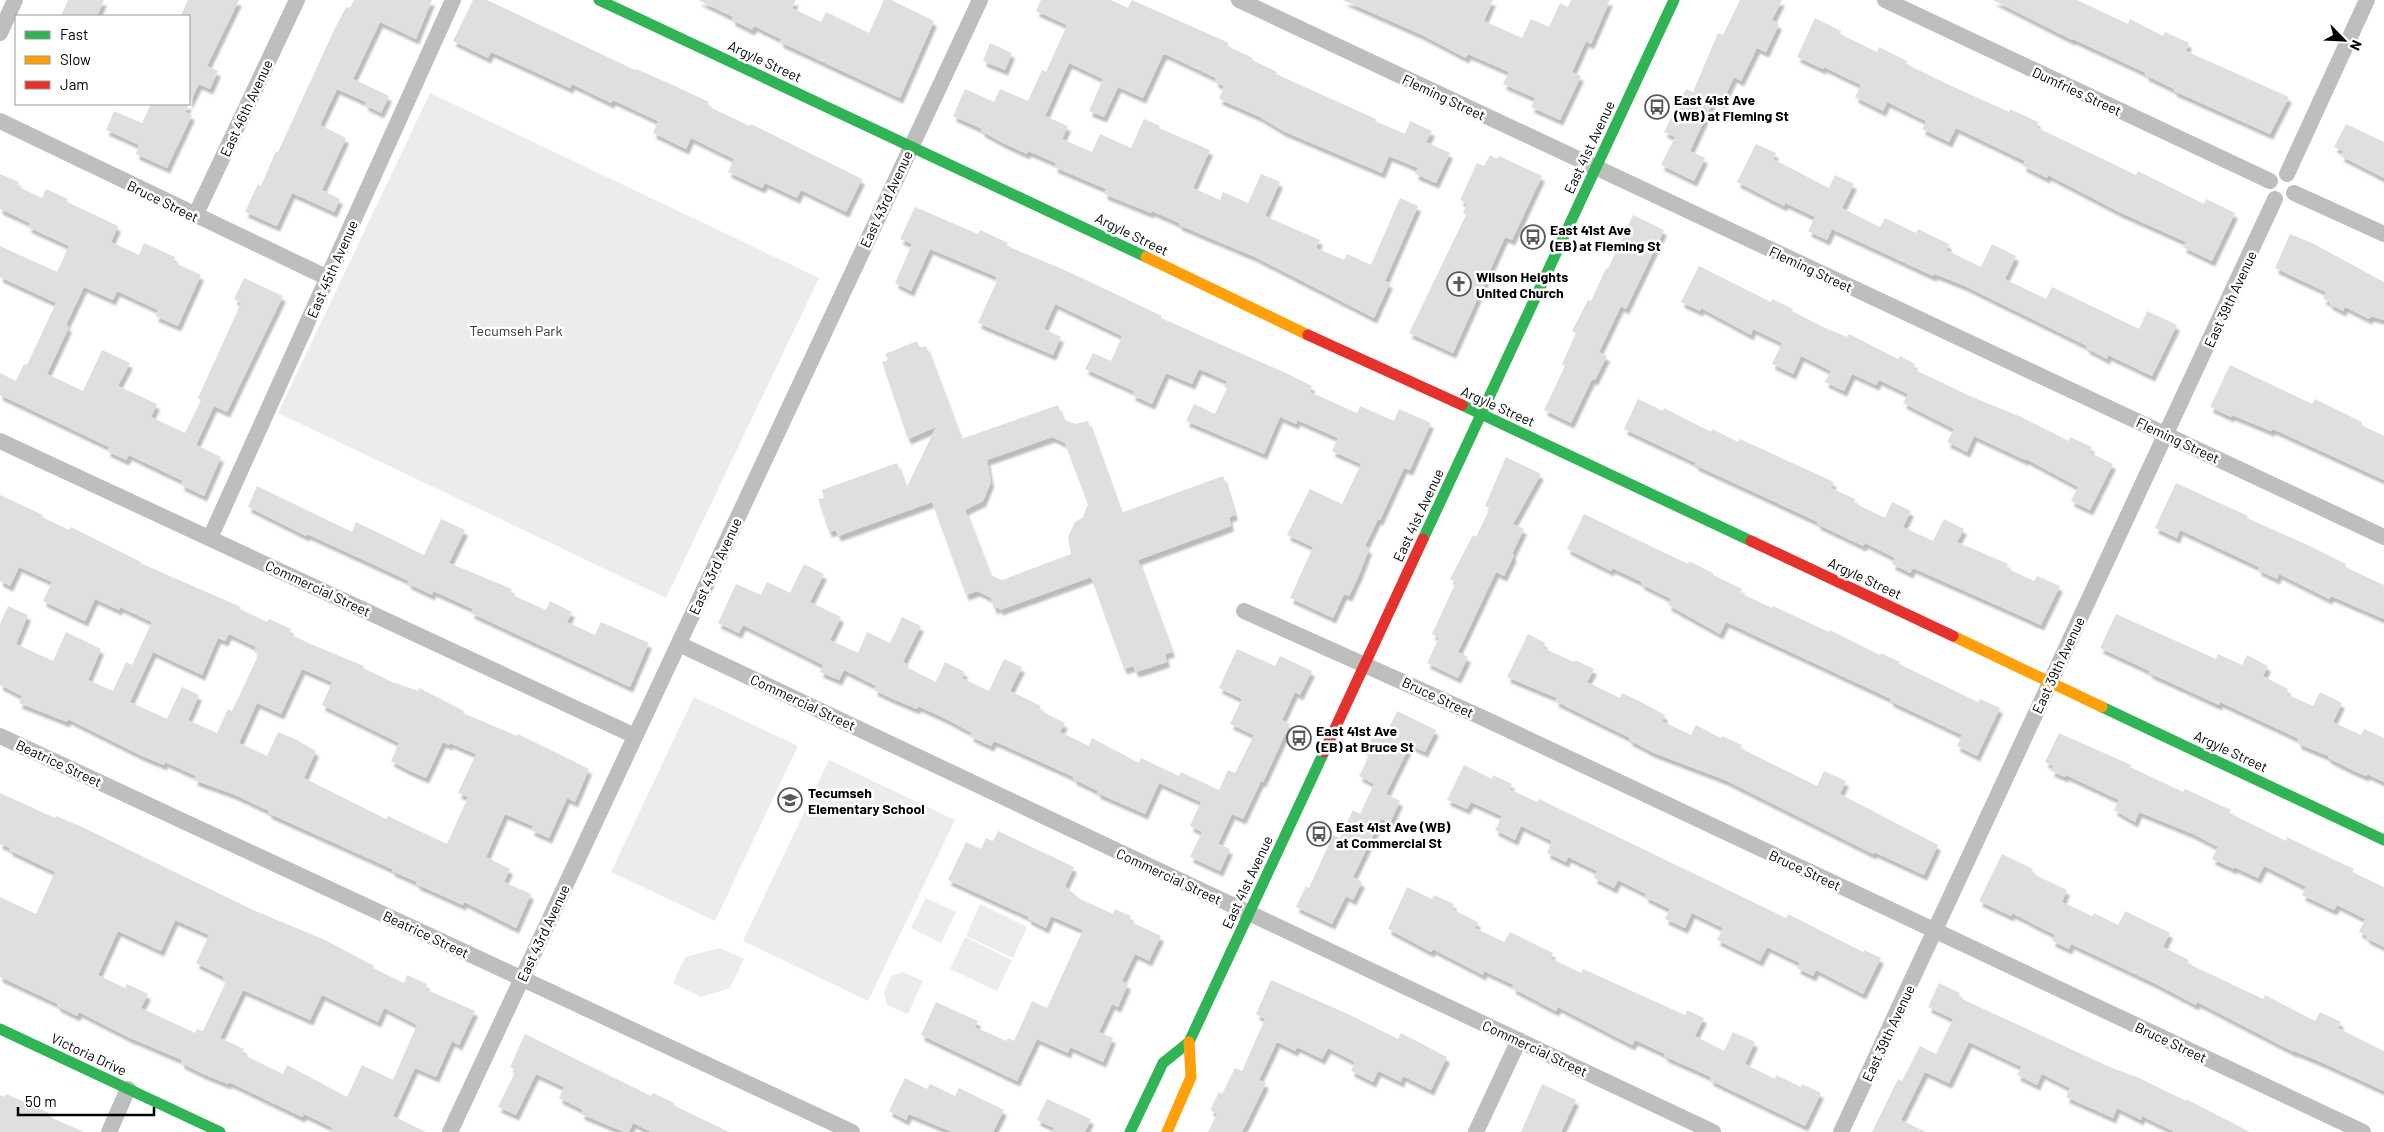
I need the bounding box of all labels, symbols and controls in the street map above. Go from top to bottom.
legend [15,15,190,105]
north arrow [2319,15,2369,65]
text: Fast [60,25,88,43]
street label: Argyle Street [726,37,804,85]
text: N [2347,38,2366,53]
text: Slow [60,50,91,68]
street label: East 46th Avenue [216,57,276,159]
street label: Dumfries Street [2030,63,2124,119]
street label: Fleming Street [1400,70,1488,124]
text: Jam [60,75,89,93]
place label: East 41st Ave (WB) at Fleming St [1673,91,1789,124]
bus stop icon: East 41st Ave (WB) at Fleming St [1644,94,1670,120]
street label: East 41st Avenue [1560,98,1618,196]
street label: East 43rd Avenue [856,148,916,250]
street label: Bruce Street [125,176,201,226]
street label: Argyle Street [1093,209,1171,259]
street label: East 45th Avenue [303,218,361,320]
place label: East 41st Ave (EB) at Fleming St [1549,221,1661,254]
bus stop icon: East 41st Ave (EB) at Fleming St [1520,224,1546,250]
street label: Fleming Street [1767,242,1855,296]
street label: East 39th Avenue [2200,248,2260,350]
place label: Wilson Heights United Church [1476,268,1568,301]
church icon: Wilson Heights United Church [1446,271,1472,297]
park label: Tecumseh Park [470,322,562,339]
street label: Argyle Street [1458,382,1538,430]
street label: Fleming Street [2134,413,2222,467]
street label: East 41st Avenue [1389,466,1447,564]
street label: East 43rd Avenue [685,515,745,617]
street label: Argyle Street [1826,554,1904,602]
street label: Commercial Street [263,556,373,620]
street label: East 39th Avenue [2028,614,2088,716]
street label: Commercial Street [748,670,858,734]
street label: Bruce Street [1399,673,1477,721]
place label: East 41st Ave (EB) at Bruce St [1315,722,1414,755]
bus stop icon: East 41st Ave (EB) at Bruce St [1286,725,1312,751]
street label: Argyle Street [2192,727,2270,775]
street label: Beatrice Street [13,736,105,790]
place label: Tecumseh Elementary School [808,784,925,817]
school or university icon: Tecumseh Elementary School [777,787,803,813]
place label: East 41st Ave (WB) at Commercial St [1336,818,1451,851]
bus stop icon: East 41st Ave (WB) at Commercial St [1306,821,1332,847]
street label: East 41st Avenue [1218,833,1276,931]
street label: Commercial Street [1114,844,1224,908]
street label: Bruce Street [1766,846,1844,894]
street label: East 43rd Avenue [513,882,573,984]
street label: Beatrice Street [380,907,472,961]
street label: East 39th Avenue [1858,982,1918,1084]
street label: Commercial Street [1480,1016,1590,1080]
street label: Bruce Street [2132,1018,2210,1066]
street label: Victoria Drive [49,1029,129,1079]
scale bar [18,1084,154,1116]
text: 50 m [25,1092,57,1110]

